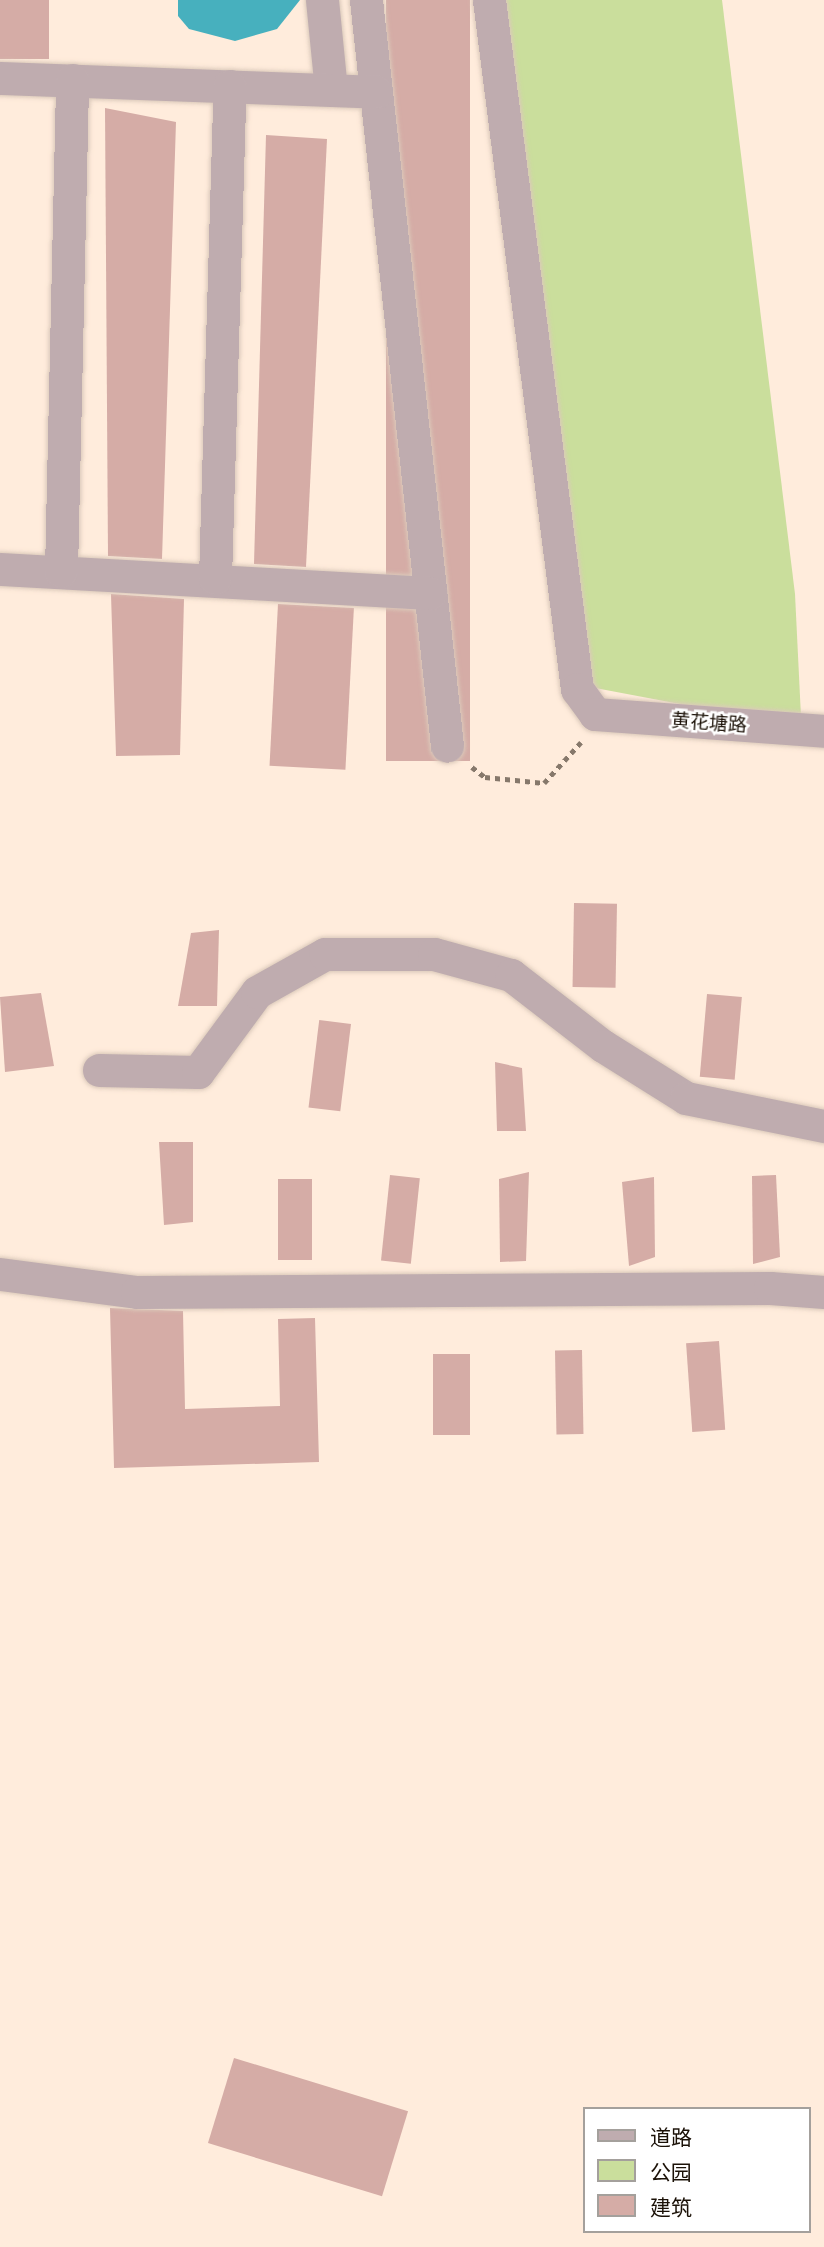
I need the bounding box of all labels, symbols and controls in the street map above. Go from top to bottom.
street label: 黄花塘路 [670,709,748,737]
legend [582,2107,810,2233]
text: 道路 [650,2123,692,2151]
text: 公园 [650,2158,692,2186]
text: 建筑 [650,2193,692,2221]

